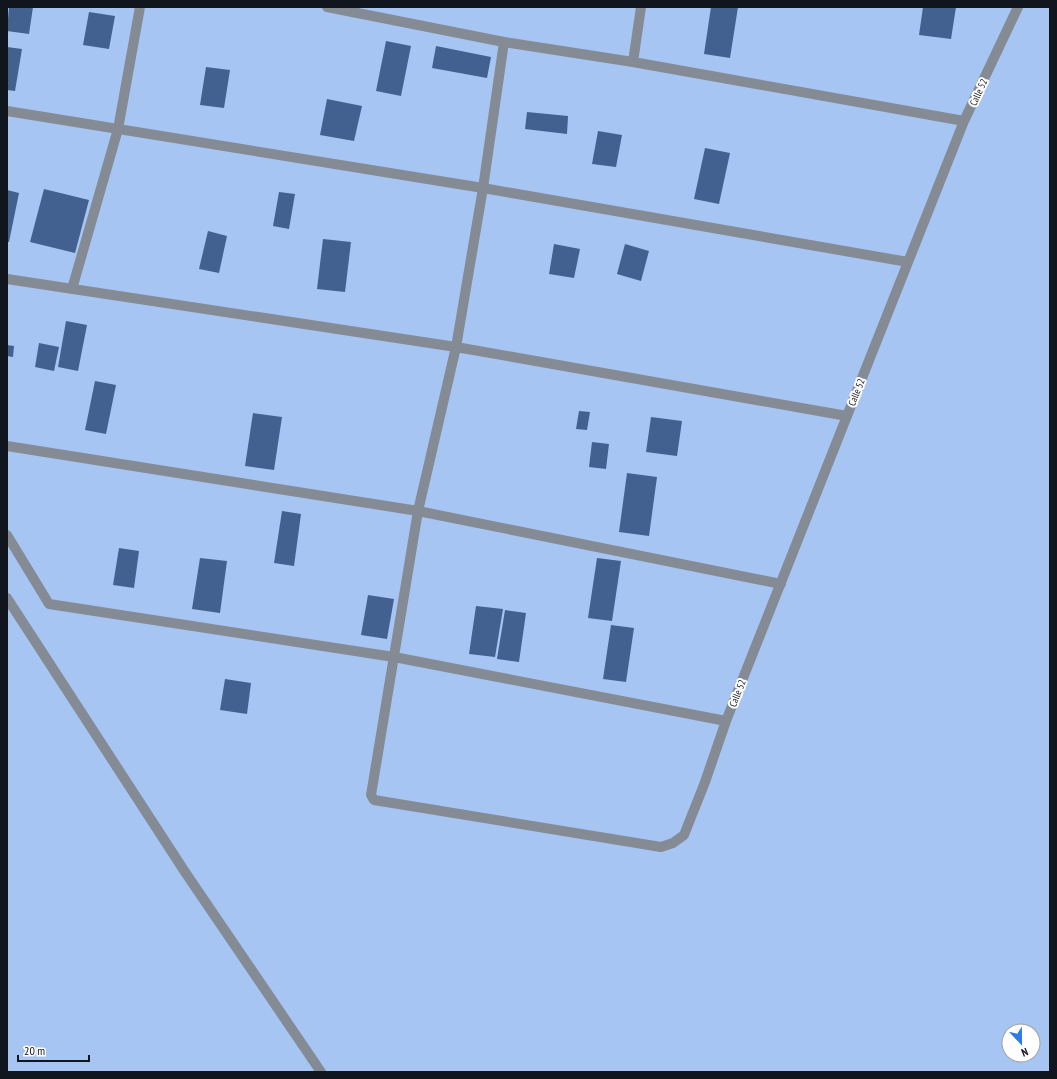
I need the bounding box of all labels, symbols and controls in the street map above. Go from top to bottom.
street label: Calle 52 [967,77,990,108]
street label: Calle 52 [845,377,868,408]
street label: Calle 52 [726,678,749,709]
north arrow [1001,1023,1041,1063]
scale bar [18,1037,89,1063]
text: 20 m [24,1043,45,1058]
text: N [1019,1045,1030,1060]

